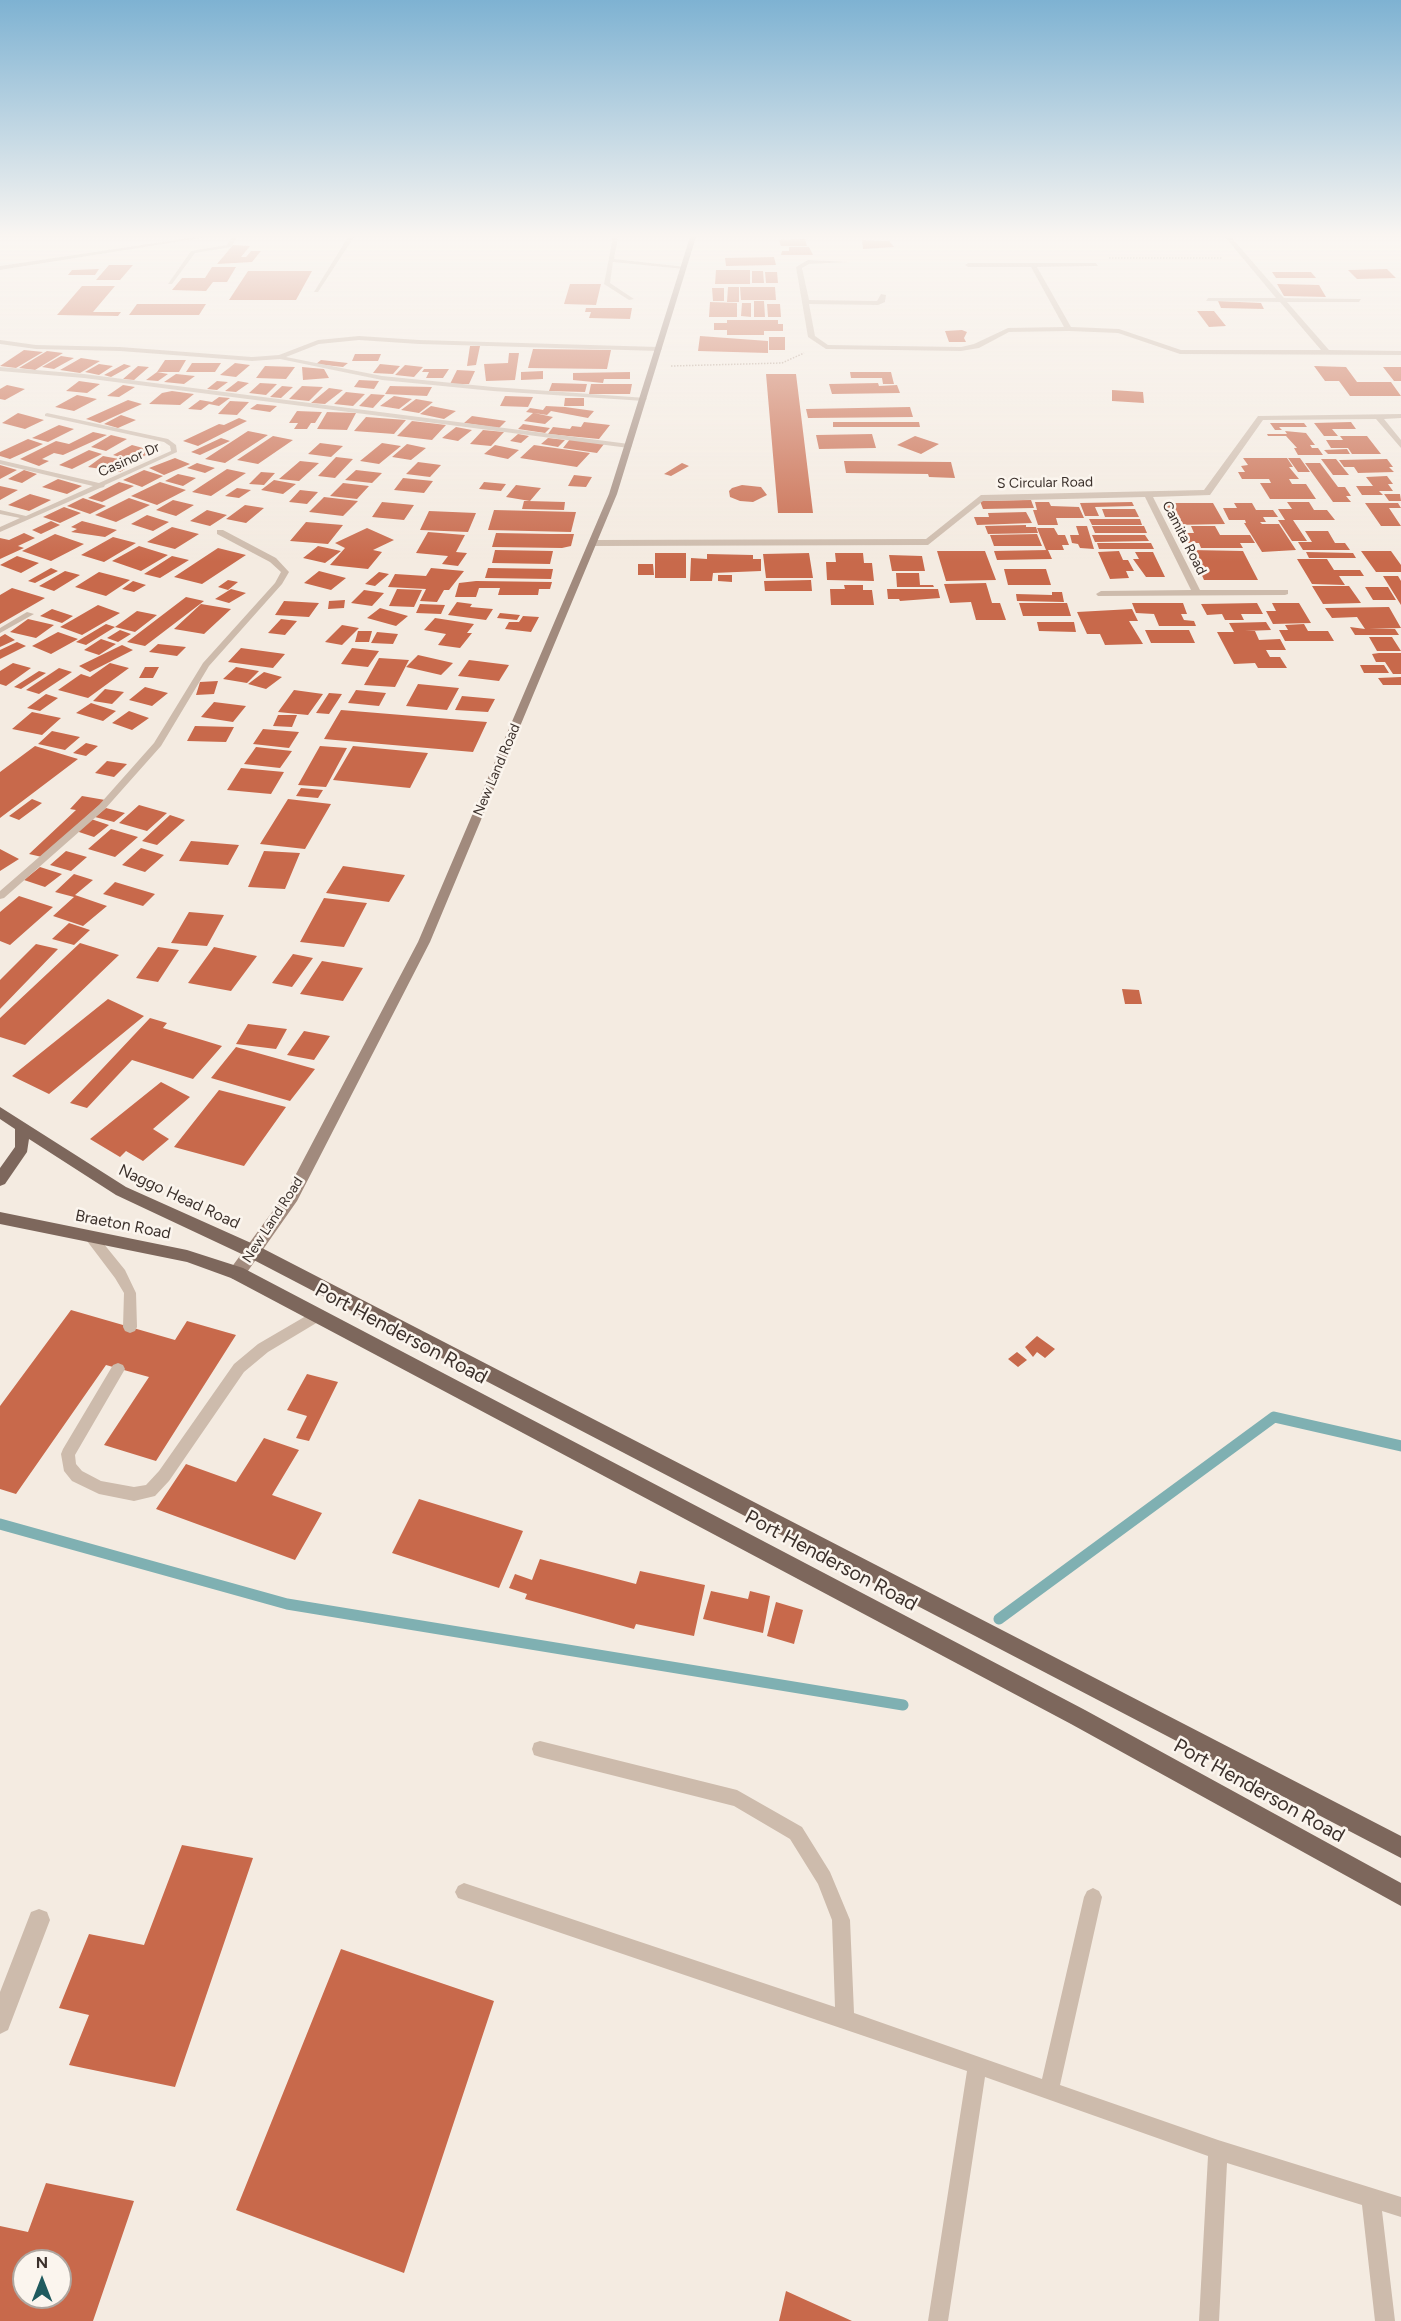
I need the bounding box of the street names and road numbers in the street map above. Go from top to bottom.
street label: Casinor Dr [96,439,162,481]
street label: S Circular Road [997,474,1093,492]
street label: Camita Road [1158,498,1210,578]
street label: New Land Road [470,721,524,819]
street label: Naggo Head Road [115,1160,243,1234]
street label: New Land Road [239,1174,307,1266]
street label: Braeton Road [74,1206,172,1244]
street label: Port Henderson Road [311,1278,491,1390]
street label: Port Henderson Road [741,1505,921,1617]
street label: Port Henderson Road [1169,1734,1349,1848]

